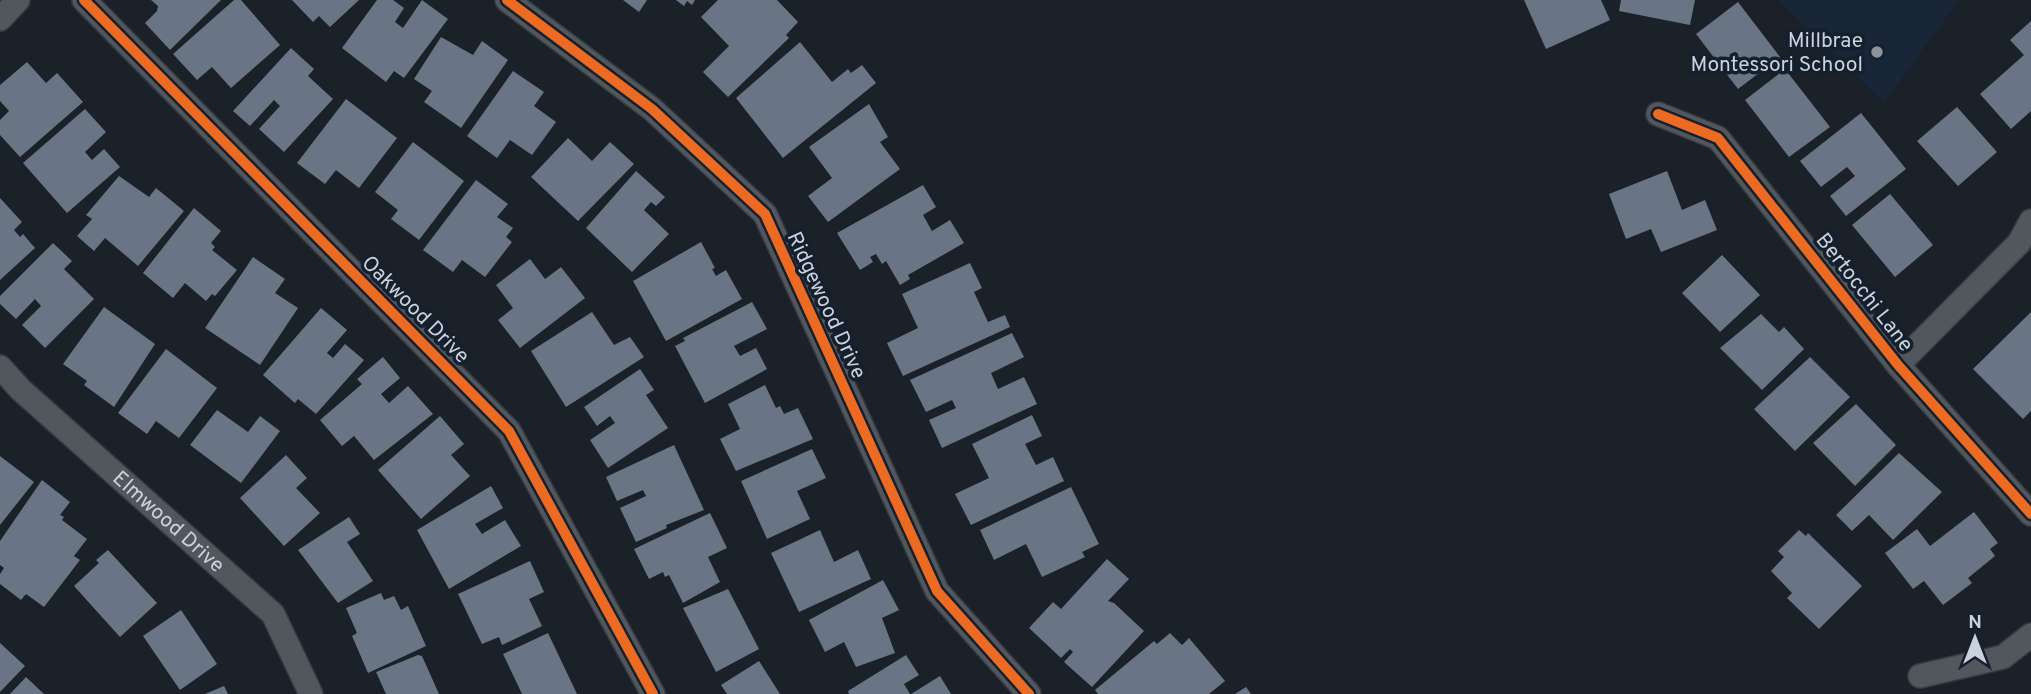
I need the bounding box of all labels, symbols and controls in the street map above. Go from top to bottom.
place label: Millbrae Montessori School [1691,28,1863,79]
marker: Millbrae Montessori School [1869,44,1885,60]
street label: Ridgewood Drive [780,228,872,384]
street label: Bertocchi Lane [1809,228,1919,358]
street label: Oakwood Drive [355,250,475,370]
street label: Elmwood Drive [106,466,230,580]
north arrow [1940,603,2010,673]
text: N [1968,611,1982,635]

